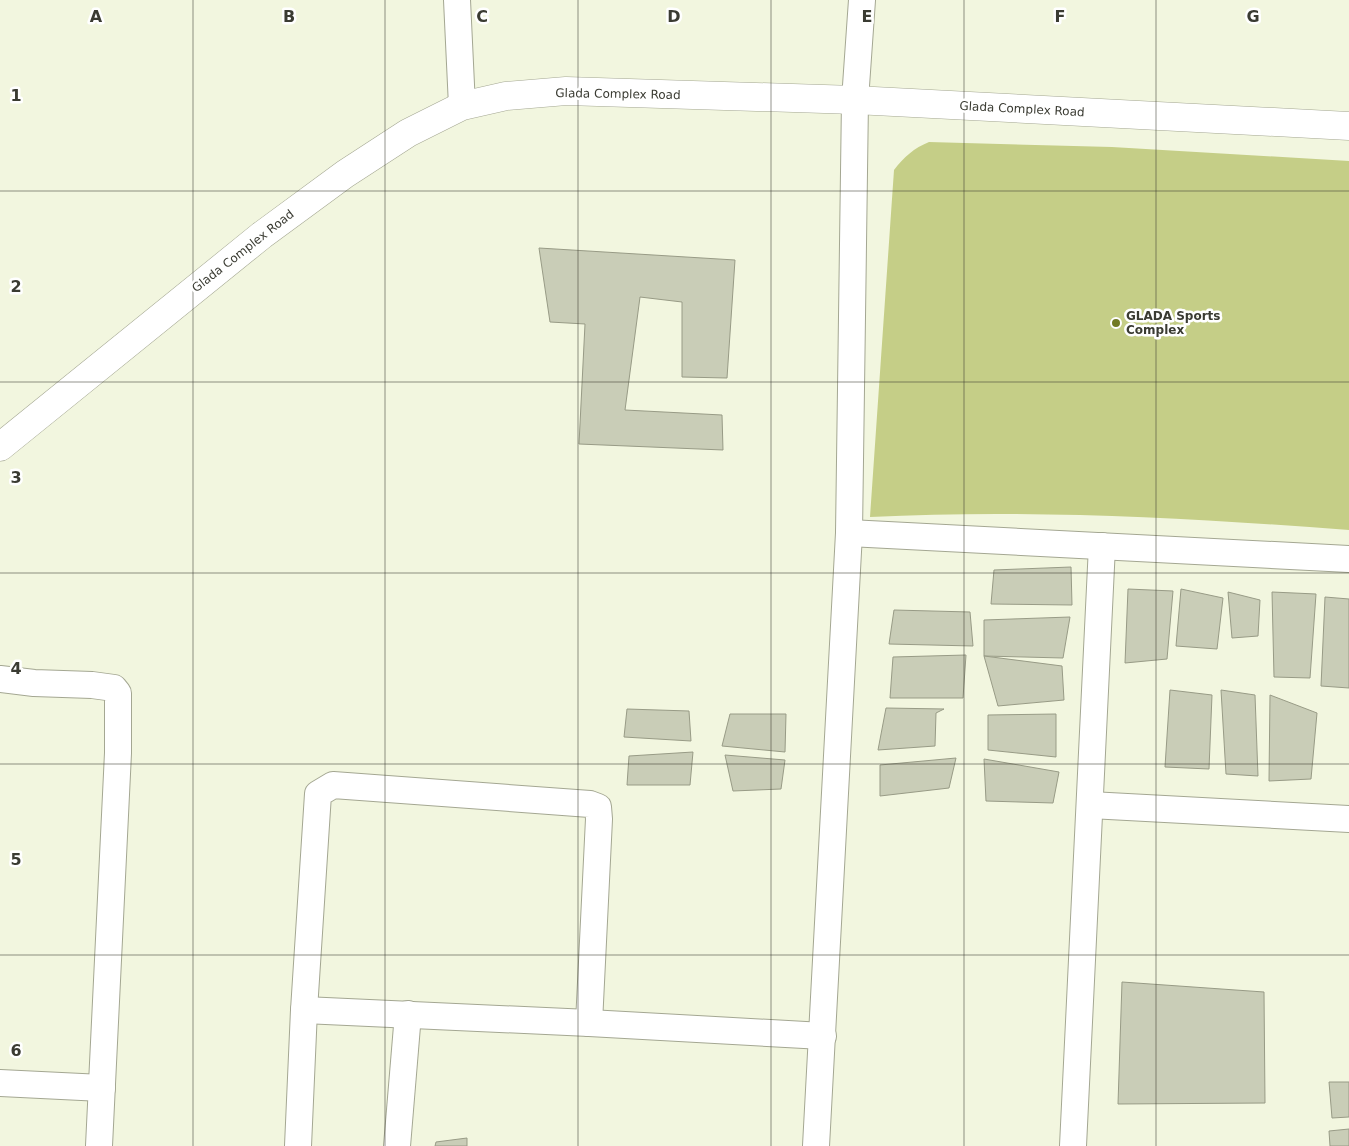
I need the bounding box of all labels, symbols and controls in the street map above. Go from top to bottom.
text: A [90,7,103,26]
text: B [283,7,295,26]
text: C [476,7,488,26]
text: D [667,7,681,26]
text: E [862,7,872,26]
text: F [1055,7,1065,26]
text: G [1246,7,1260,26]
text: 1 [10,86,22,105]
street label: Glada Complex Road [555,86,681,102]
street label: Glada Complex Road [959,99,1085,119]
street label: Glada Complex Road [189,207,297,295]
text: 2 [10,277,22,296]
place label: GLADA Sports Complex [1126,309,1220,337]
marker: GLADA Sports Complex [1110,317,1122,329]
text: 3 [10,468,22,487]
text: 4 [10,659,22,678]
text: 5 [10,850,22,869]
text: 6 [10,1041,22,1060]

